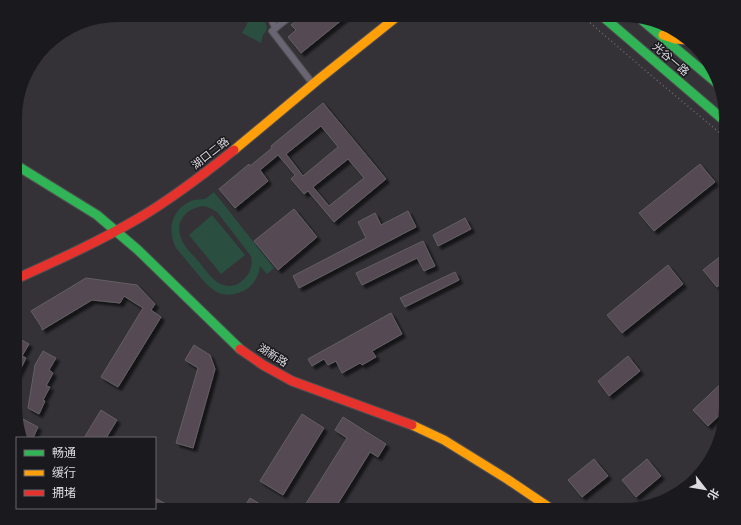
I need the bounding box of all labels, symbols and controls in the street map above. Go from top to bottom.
street label: 光谷一路 [650,39,692,78]
street label: 湖口二路 [188,134,231,171]
street label: 湖新路 [256,340,291,369]
legend [16,437,156,509]
text: 畅通 [52,445,76,459]
text: 缓行 [52,465,76,479]
north arrow [685,469,725,509]
text: 拥堵 [52,485,76,499]
text: 北 [706,486,722,502]

